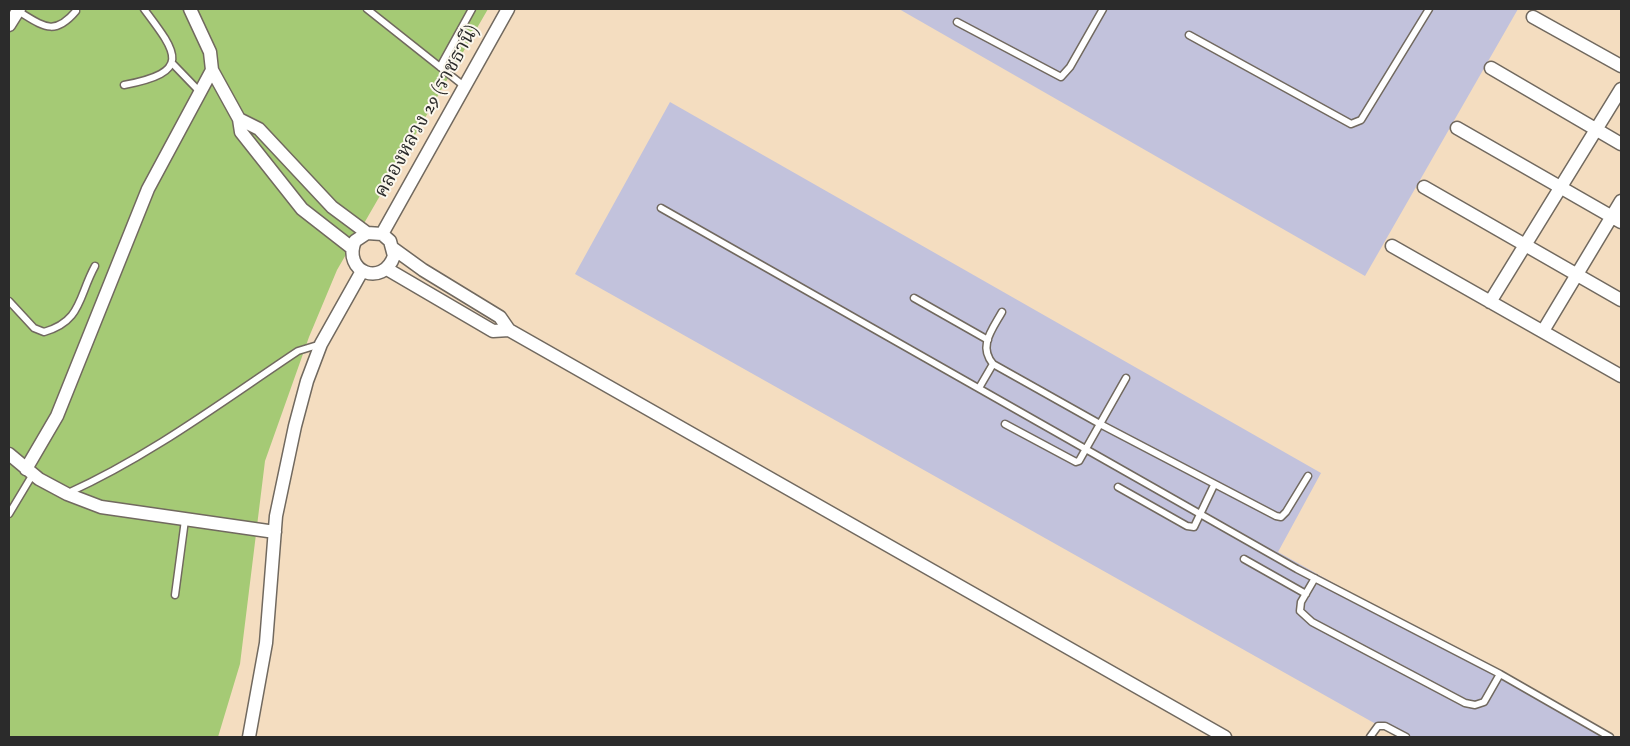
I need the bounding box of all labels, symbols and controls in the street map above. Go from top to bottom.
street label: คลองหลวง 29 (ราชธานี) [370,21,486,203]

